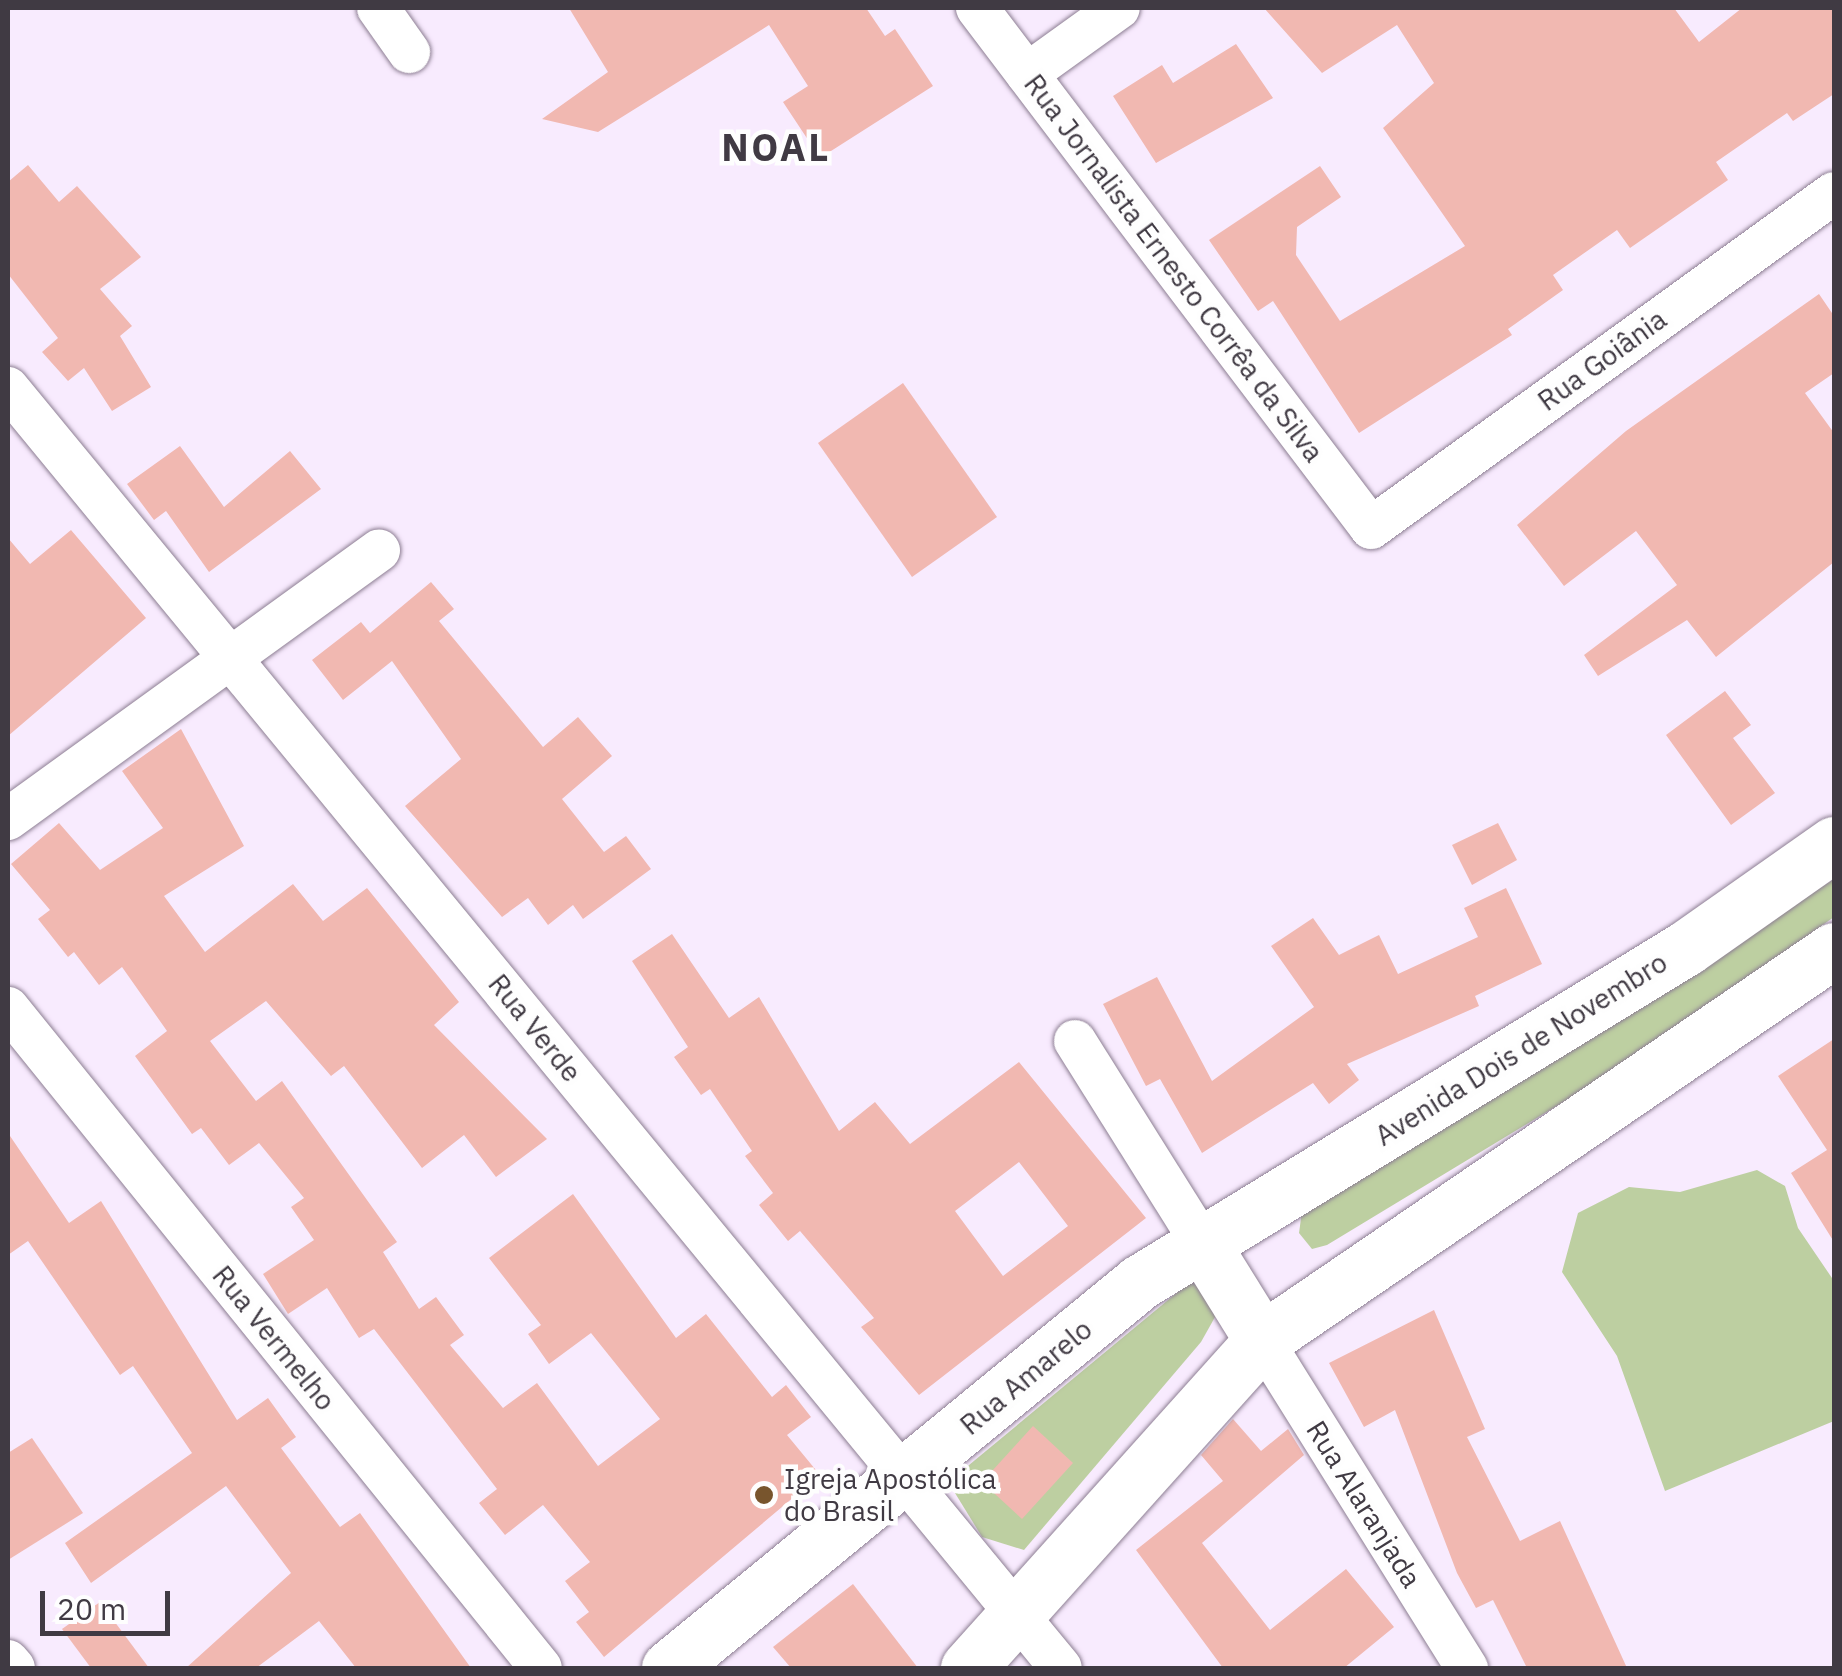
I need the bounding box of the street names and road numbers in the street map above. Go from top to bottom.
street label: Rua Jornalista Ernesto Corrêa da Silva [1017,68,1331,468]
street label: Rua Goiânia [1531,302,1673,418]
street label: Avenida Dois de Novembro [1369,945,1673,1153]
street label: Rua Verde [481,967,589,1089]
street label: Rua Vermelho [205,1259,343,1417]
street label: Rua Amarelo [953,1312,1099,1442]
street label: Rua Alaranjada [1299,1415,1429,1593]

